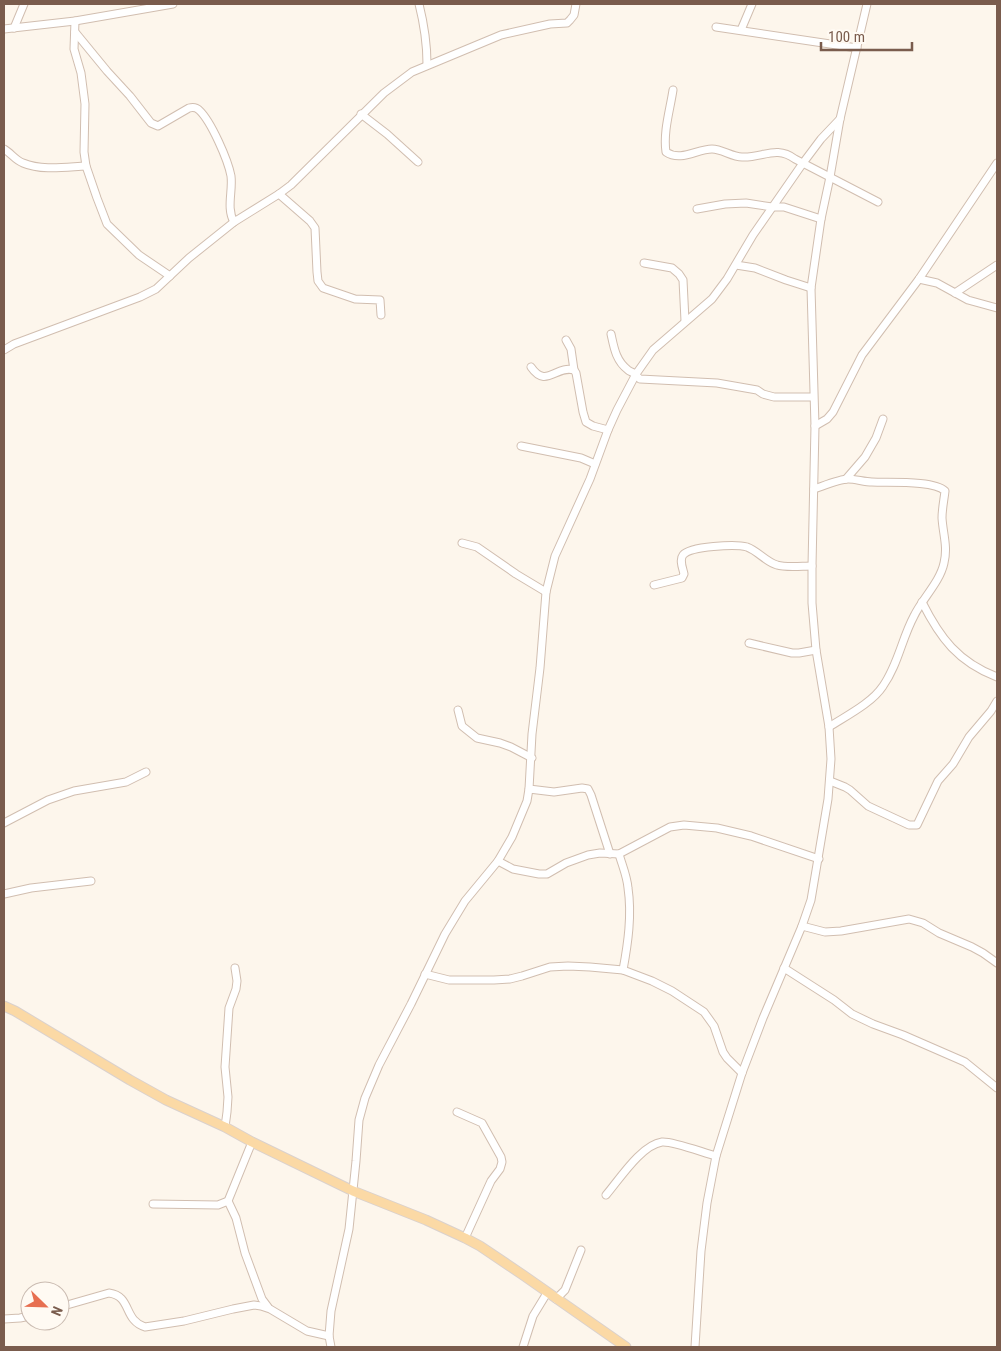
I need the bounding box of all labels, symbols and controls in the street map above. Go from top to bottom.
scale bar [821,20,912,52]
text: 100 m [828,28,865,46]
north arrow [20,1281,70,1331]
text: N [48,1304,66,1318]

